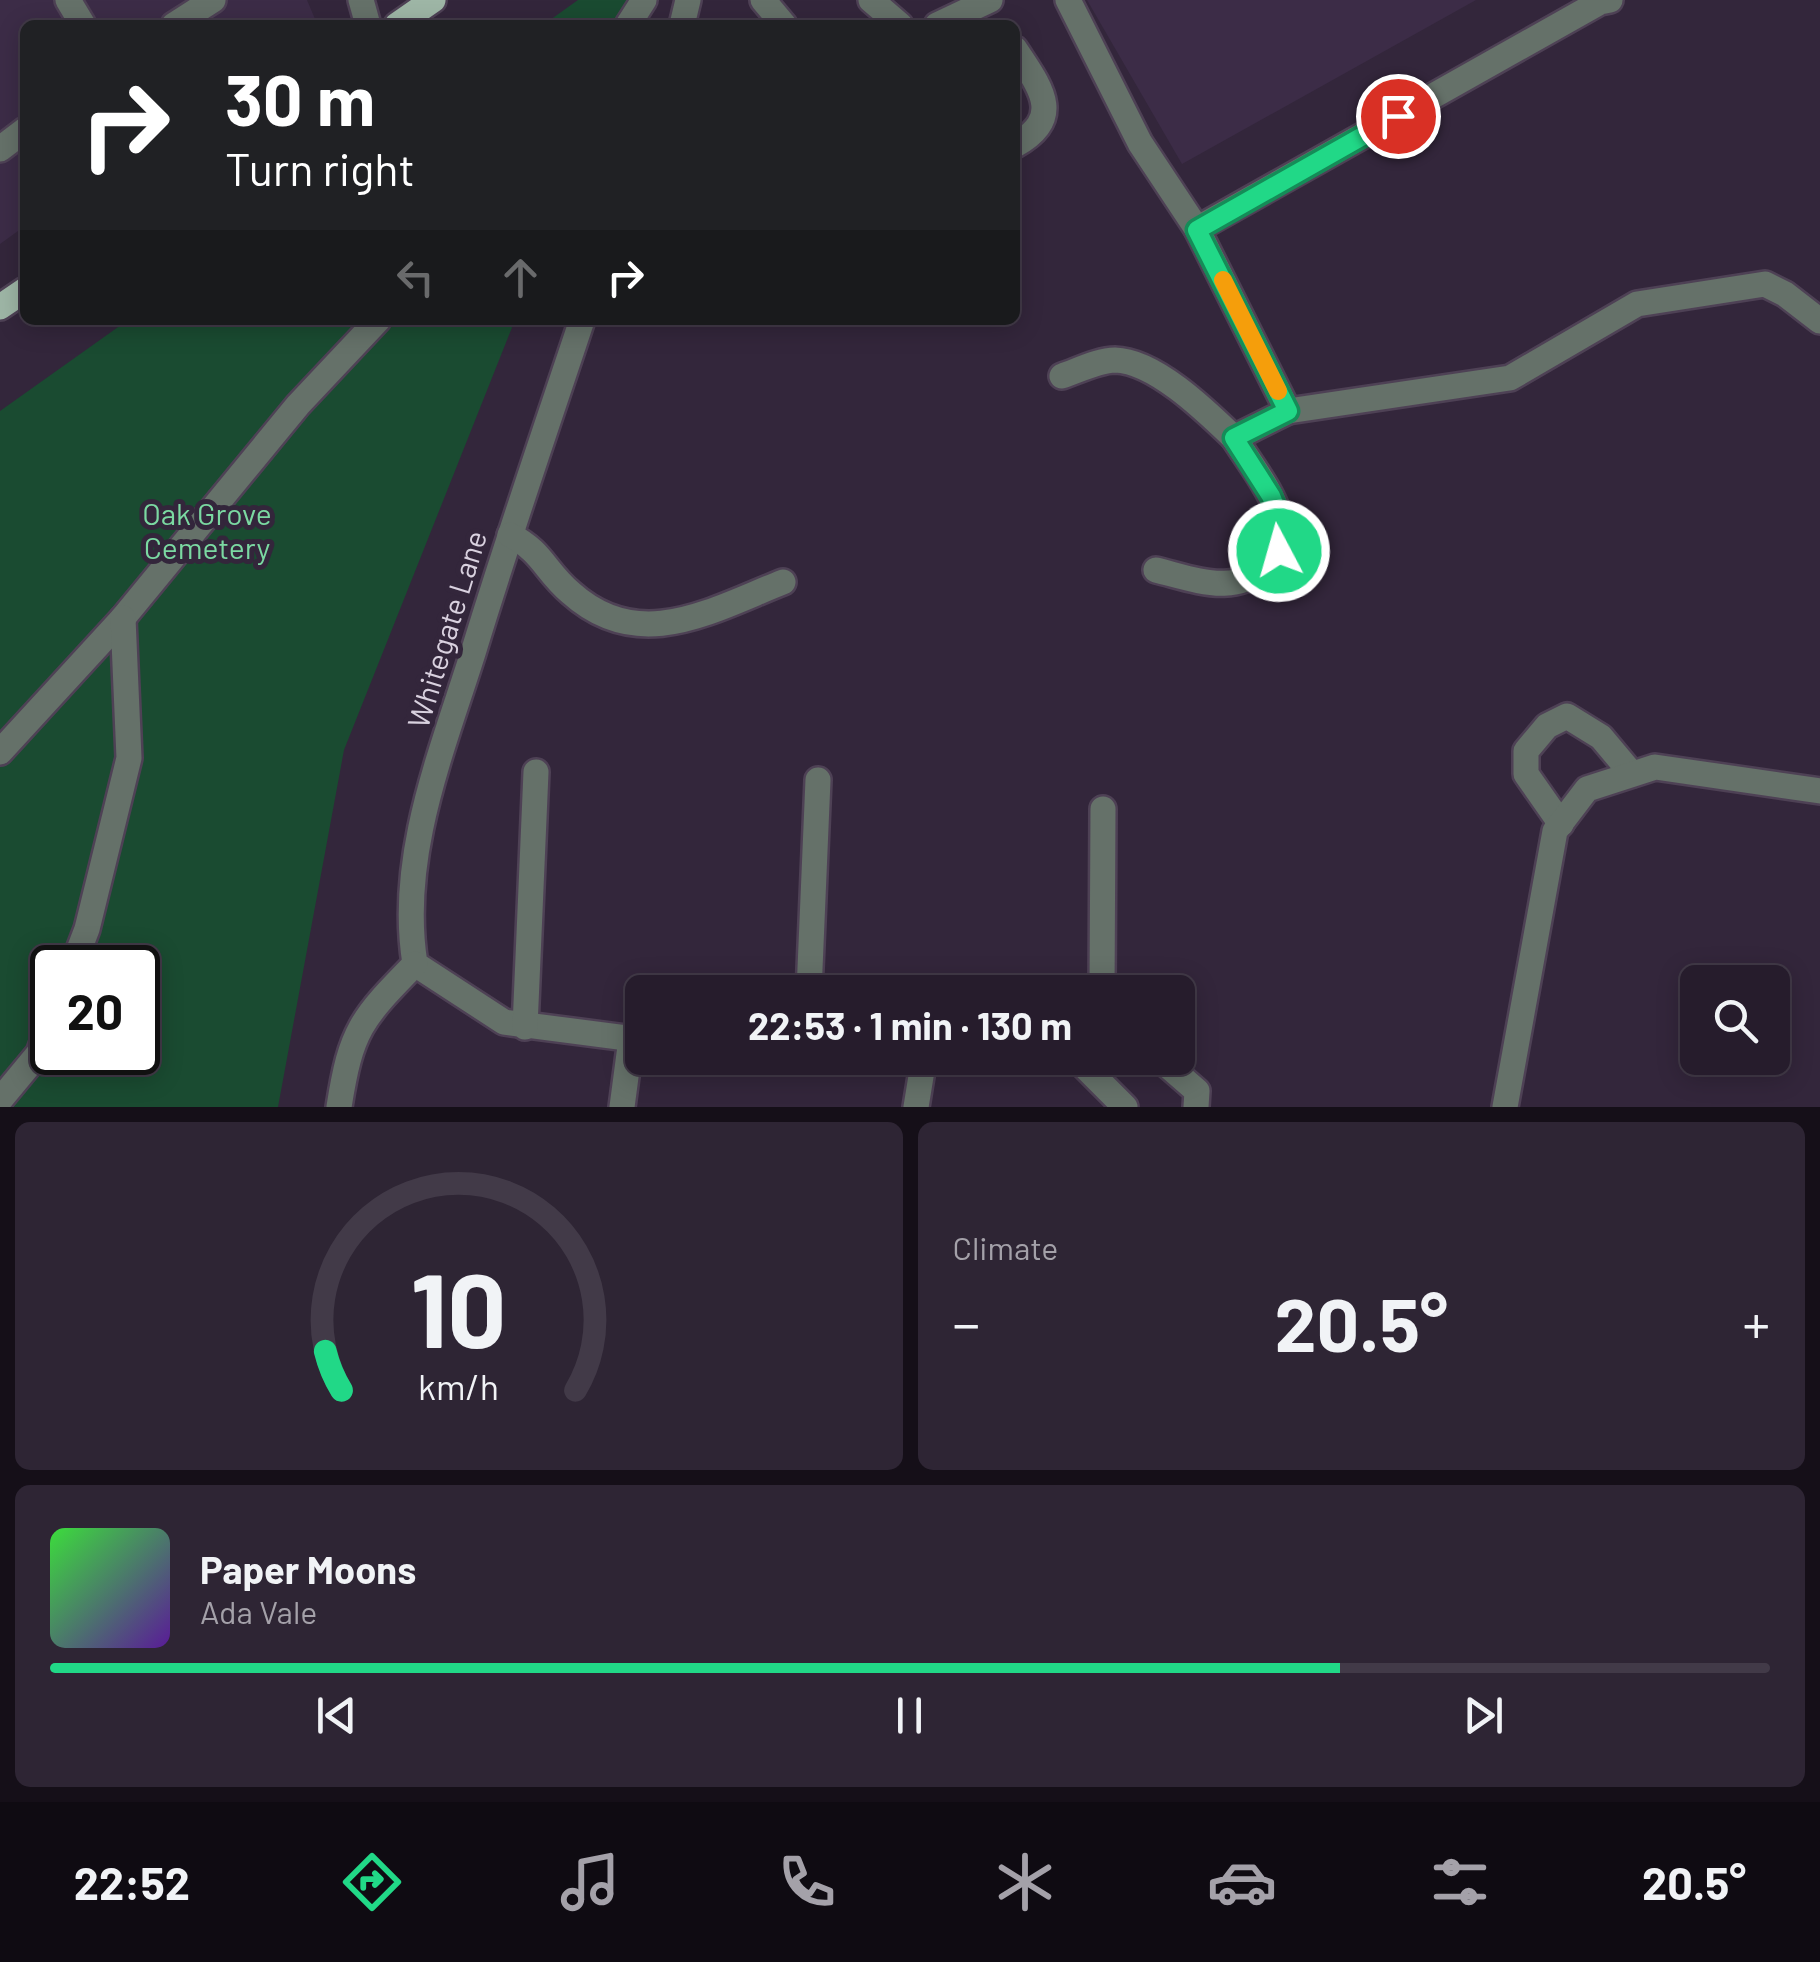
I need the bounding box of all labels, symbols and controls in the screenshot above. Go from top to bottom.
text: 30 m [225,56,375,140]
icon: right [60,60,190,190]
pin [1356,74,1441,159]
icon: arrive [1371,89,1426,144]
text: Turn right [225,141,415,195]
icon: left [388,250,443,305]
icon: ahead [493,250,548,305]
icon: right [598,250,653,305]
park label: Oak Grove Cemetery [142,495,272,565]
position arrow [1227,499,1331,603]
street label: Whitegate Lane [399,526,493,732]
speed limit sign: 20 [30,945,160,1075]
map controls [1680,965,1790,1075]
button: search [1680,965,1790,1075]
text: 22:53 · 1 min · 130 m [748,1002,1072,1048]
text: Climate [953,1228,1058,1266]
text: 10 [411,1244,507,1369]
text: 20.5° [1274,1277,1448,1367]
text: − [953,1289,980,1355]
text: + [1742,1289,1770,1355]
text: km/h [418,1364,499,1407]
text: Paper Moons [200,1546,416,1592]
text: Ada Vale [200,1592,317,1630]
icon: previous [309,1688,364,1743]
icon: pause [882,1688,937,1743]
icon: next [1456,1688,1511,1743]
icon: directions [337,1847,407,1917]
icon: music [555,1847,625,1917]
icon: phone [772,1847,842,1917]
icon: climate [990,1847,1060,1917]
icon: car [1207,1847,1277,1917]
icon: filters [1425,1847,1495,1917]
text: 22:52 [74,1855,190,1909]
text: 20.5° [1642,1855,1746,1909]

